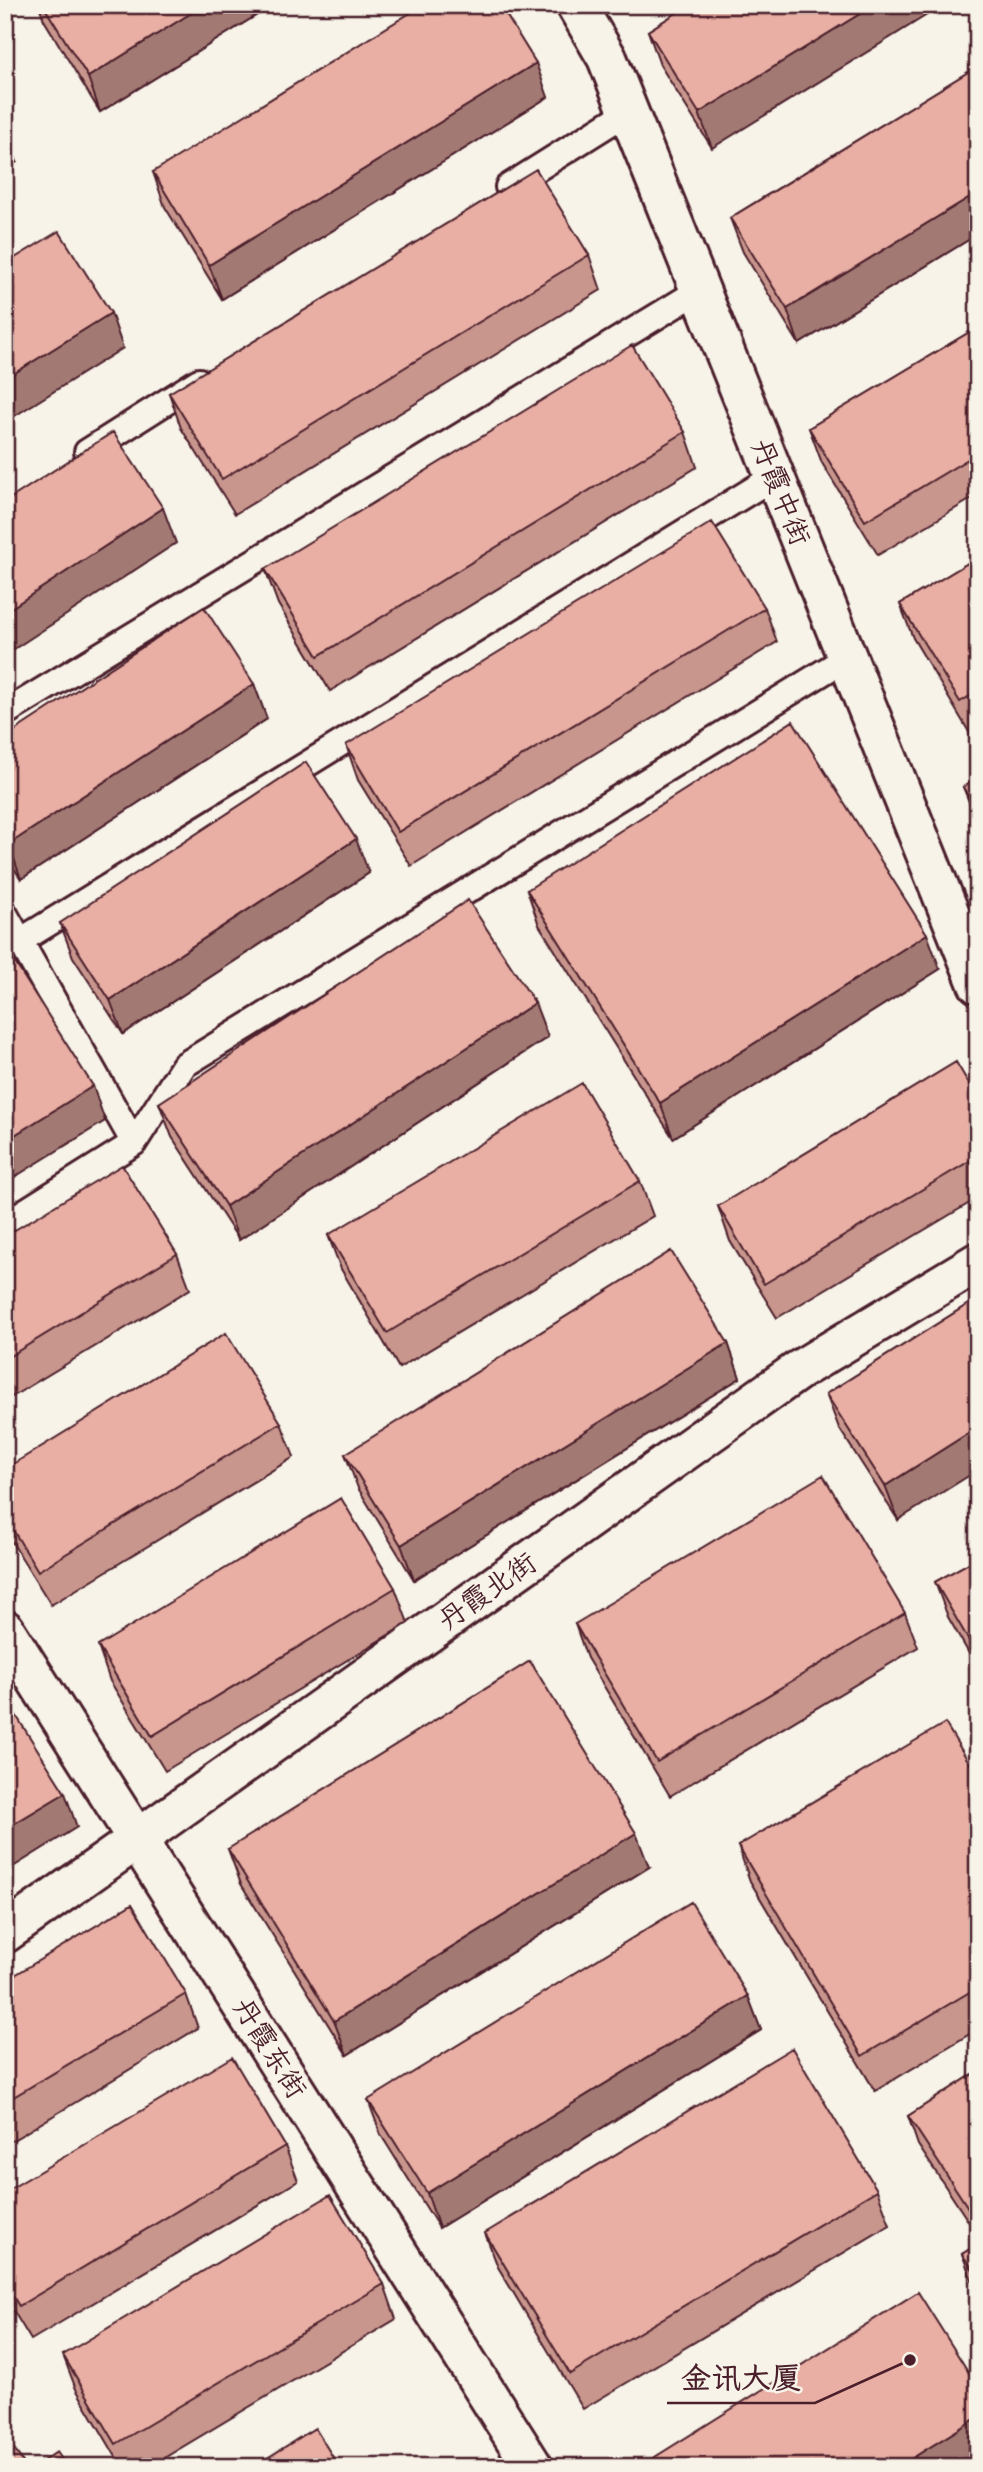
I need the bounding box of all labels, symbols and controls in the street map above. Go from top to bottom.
street label: 丹霞中街 [744,434,818,550]
street label: 丹霞北街 [431,1545,543,1637]
street label: 丹霞东街 [225,1991,315,2105]
callout: 金讯大厦 [667,2352,815,2403]
text: 金讯大厦 [681,2359,801,2397]

